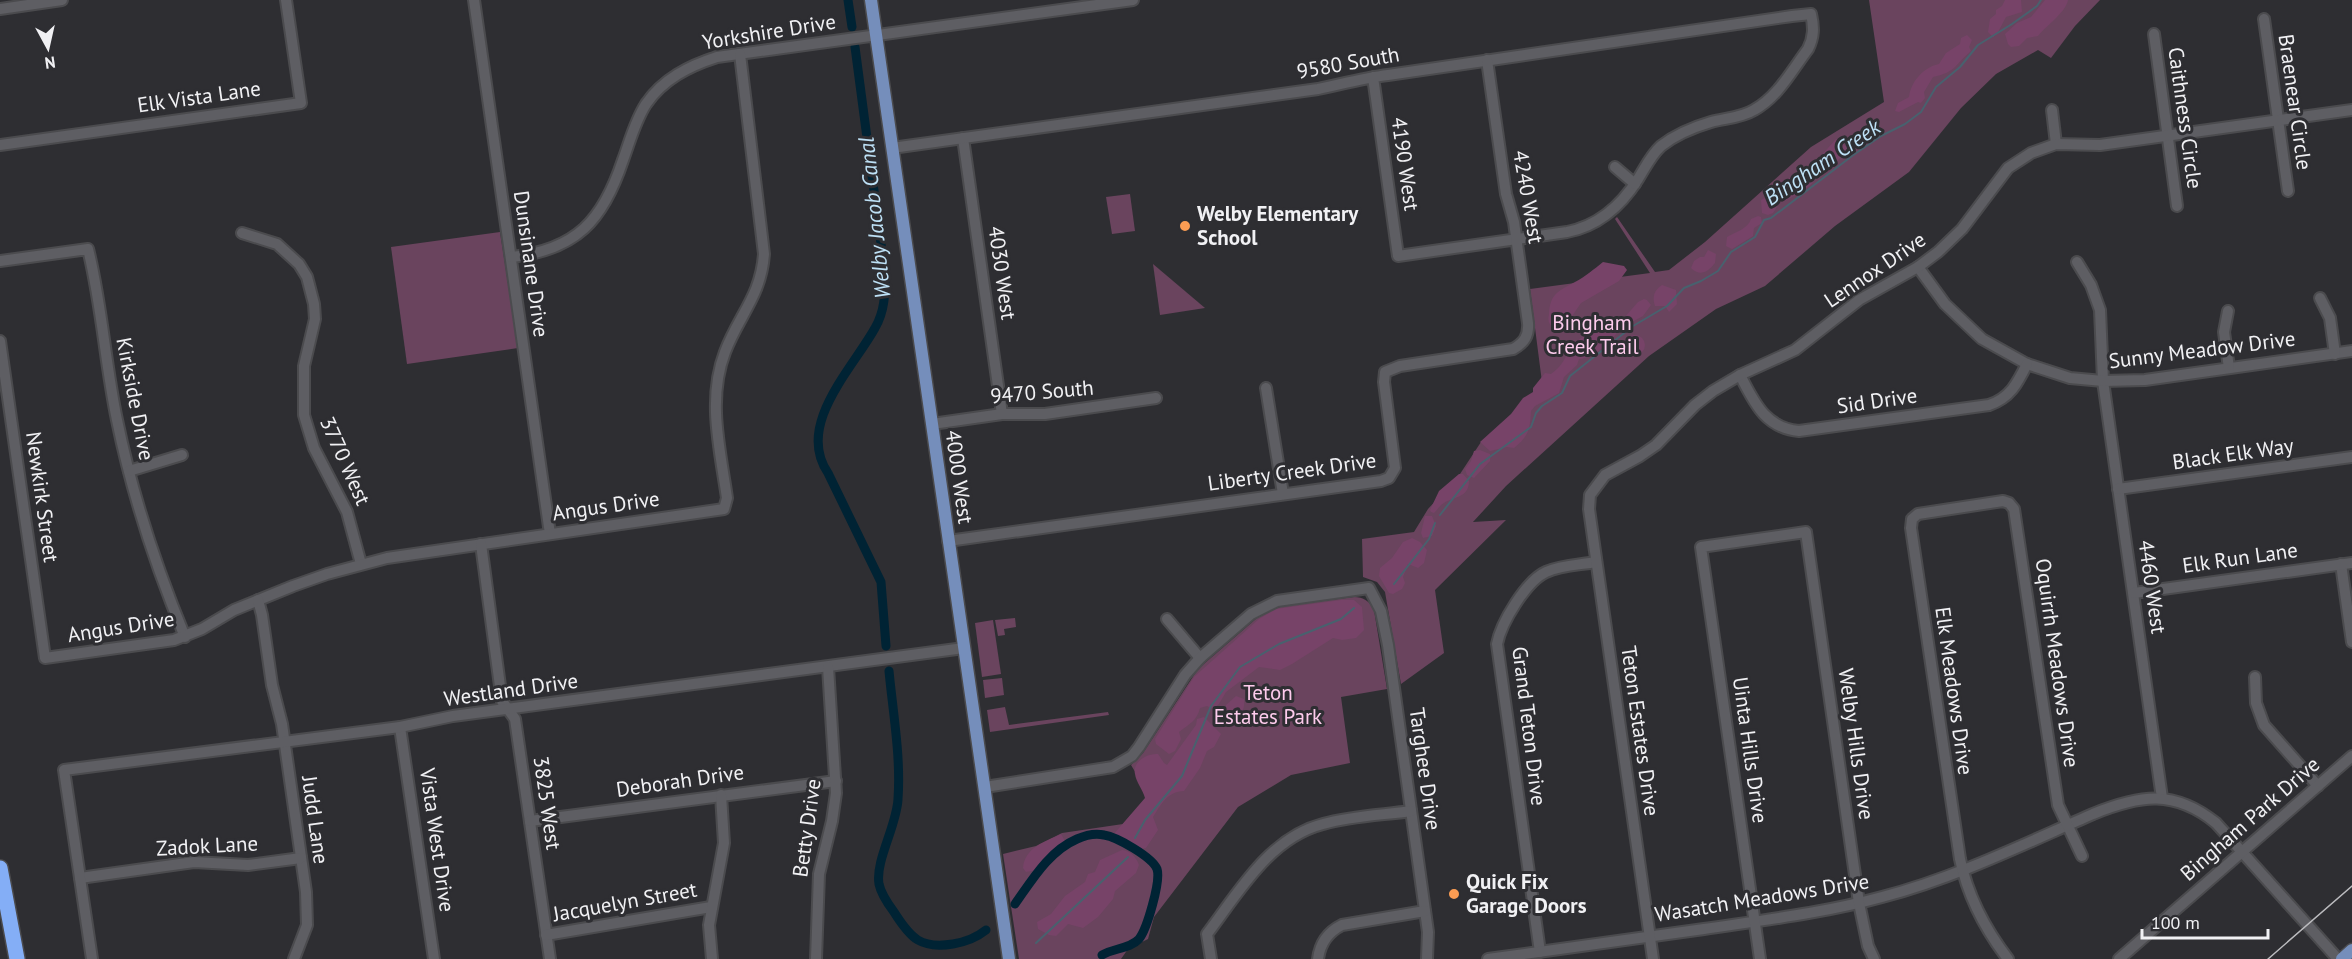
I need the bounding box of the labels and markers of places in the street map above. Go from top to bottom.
place label: Welby Elementary School [1197,200,1359,251]
marker: Welby Elementary School [1178,219,1192,233]
place label: Quick Fix Garage Doors [1466,868,1587,919]
marker: Quick Fix Garage Doors [1447,887,1461,901]

